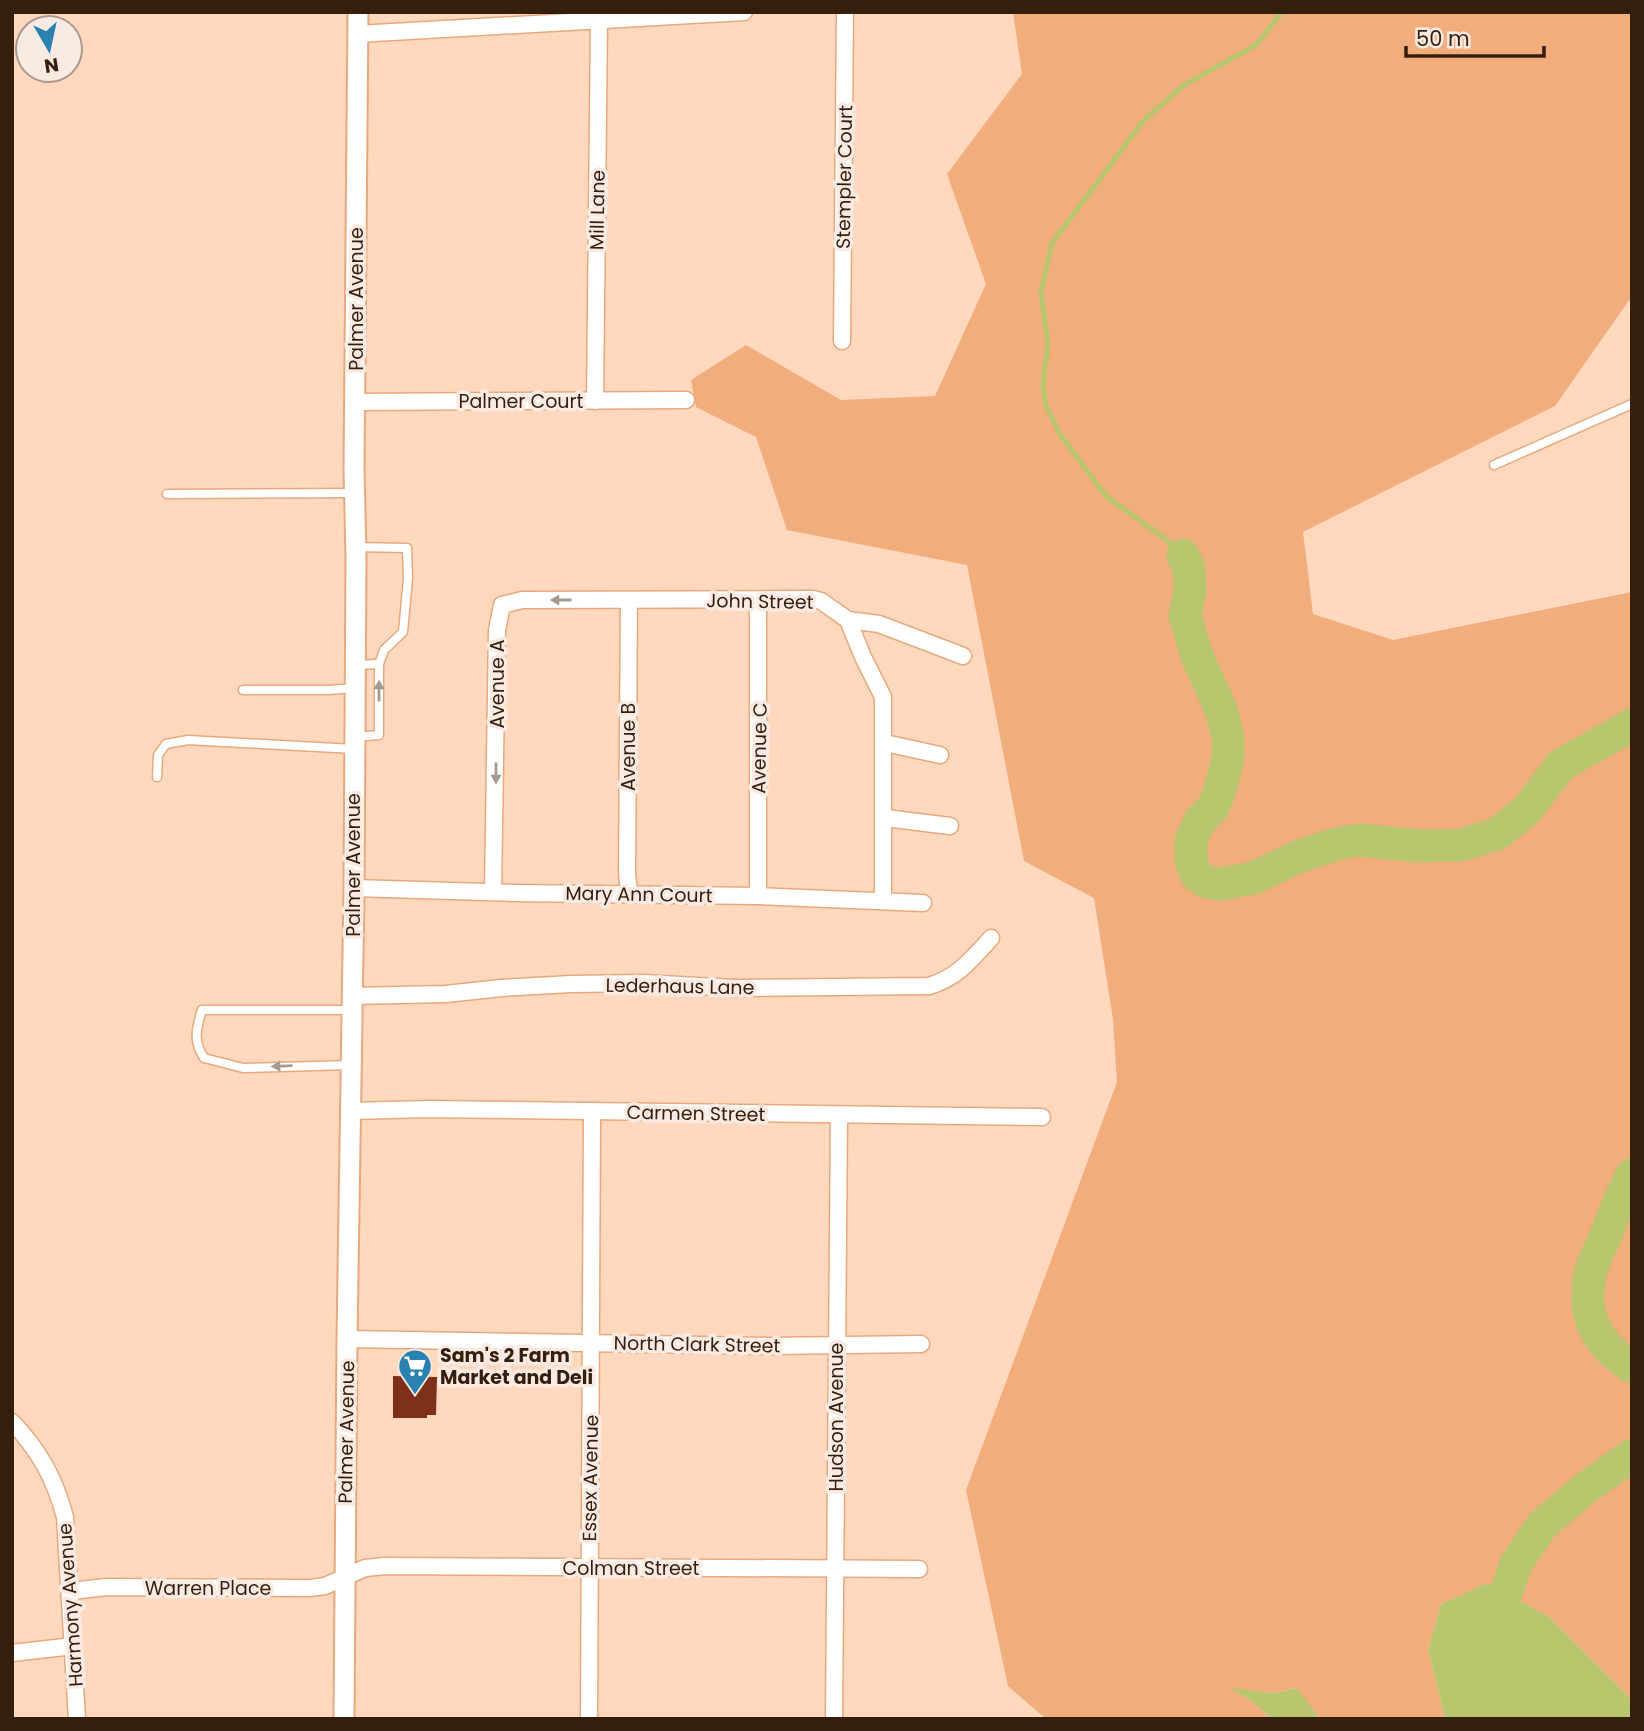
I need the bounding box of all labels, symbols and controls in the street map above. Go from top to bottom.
north arrow [14,14,84,84]
scale bar [1406,14,1544,58]
text: 50 m [1416,24,1470,53]
text: N [42,51,61,80]
street label: Stempler Court [830,105,859,249]
street label: Mill Lane [583,170,612,250]
street label: Palmer Avenue [343,227,370,371]
street label: Palmer Court [458,388,584,415]
street label: John Street [706,587,814,616]
one-way arrow [549,594,571,606]
street label: Avenue A [484,639,511,729]
one-way arrow [373,680,385,702]
street label: Avenue C [745,702,774,794]
street label: Avenue B [615,703,642,791]
one-way arrow [490,762,502,784]
street label: Palmer Avenue [340,793,367,937]
street label: Mary Ann Court [565,880,713,909]
street label: Lederhaus Lane [605,972,755,1001]
one-way arrow [271,1061,293,1072]
street label: Carmen Street [626,1099,766,1128]
street label: North Clark Street [614,1330,781,1359]
place label: Sam's 2 Farm Market and Deli [440,1342,593,1391]
street label: Hudson Avenue [823,1343,850,1491]
supermarket icon: Sam's 2 Farm Market and Deli [396,1347,434,1396]
street label: Palmer Avenue [332,1360,361,1504]
street label: Essex Avenue [576,1414,605,1542]
street label: Harmony Avenue [51,1522,90,1688]
street label: Colman Street [563,1555,699,1582]
street label: Warren Place [145,1575,271,1602]

